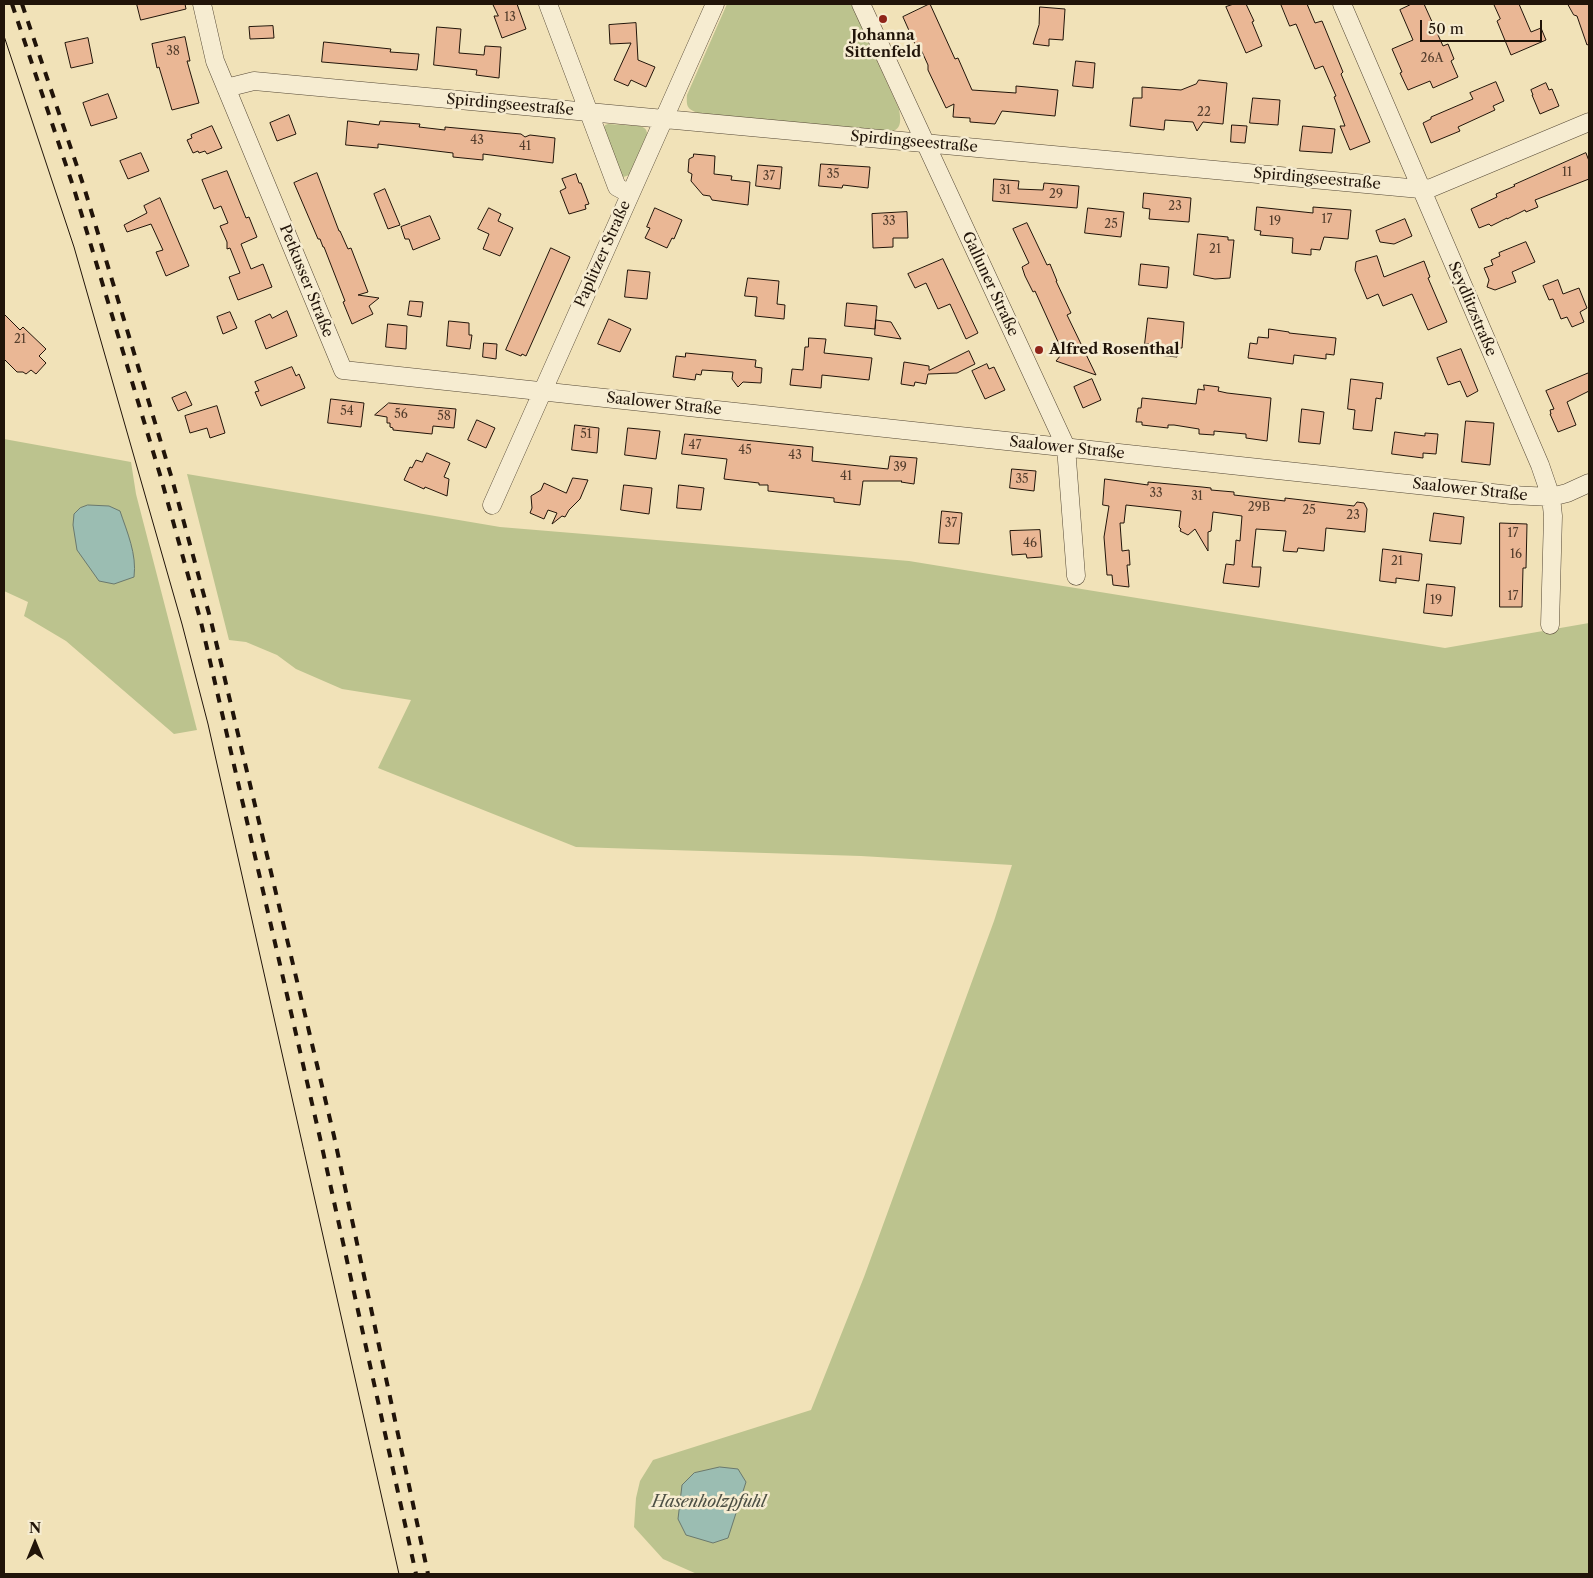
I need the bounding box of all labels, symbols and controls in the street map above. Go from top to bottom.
scale bar [1423,10,1546,42]
house number: 13 [504,11,516,25]
marker: Johanna Sittenfeld [877,13,889,25]
text: 50 m [1428,19,1464,38]
place label: Johanna Sittenfeld [845,27,921,62]
house number: 38 [166,45,180,59]
house number: 26A [1421,52,1443,66]
street label: Spirdingseestraße [445,90,575,120]
house number: 22 [1197,106,1211,120]
street label: Spirdingseestraße [849,127,979,157]
house number: 43 [470,134,484,148]
house number: 41 [519,140,531,154]
street label: Spirdingseestraße [1252,164,1382,194]
house number: 11 [1562,166,1572,180]
house number: 35 [826,168,840,182]
house number: 37 [763,170,775,184]
house number: 31 [999,184,1011,198]
house number: 29 [1049,188,1063,202]
street label: Paplitzer Straße [571,198,635,310]
house number: 23 [1168,200,1182,214]
house number: 17 [1322,213,1332,227]
house number: 33 [882,215,896,229]
house number: 19 [1269,215,1281,229]
house number: 25 [1104,218,1118,232]
street label: Petkusser Straße [275,222,337,340]
street label: Galluner Straße [958,229,1022,339]
house number: 21 [1209,243,1221,257]
street label: Seydlitzstraße [1444,259,1500,359]
house number: 21 [14,333,26,347]
place label: Alfred Rosenthal [1049,341,1179,359]
marker: Alfred Rosenthal [1033,344,1045,356]
street label: Saalower Straße [605,389,723,419]
house number: 54 [340,405,354,419]
house number: 56 [394,408,408,422]
house number: 58 [437,410,451,424]
house number: 51 [580,428,592,442]
street label: Saalower Straße [1008,433,1126,463]
house number: 47 [689,439,701,453]
house number: 45 [738,444,752,458]
house number: 43 [788,449,802,463]
house number: 39 [893,461,907,475]
house number: 41 [840,470,852,484]
house number: 35 [1015,473,1029,487]
street label: Saalower Straße [1411,475,1529,505]
house number: 33 [1149,487,1163,501]
house number: 31 [1191,490,1203,504]
house number: 29B [1248,501,1270,515]
house number: 25 [1302,504,1316,518]
house number: 23 [1346,509,1360,523]
house number: 37 [945,517,957,531]
house number: 17 [1508,527,1518,541]
house number: 46 [1023,537,1037,551]
house number: 16 [1510,548,1522,562]
house number: 21 [1391,555,1403,569]
house number: 17 [1508,590,1518,604]
house number: 19 [1430,594,1442,608]
water label: Hasenholzpfuhl [652,1492,766,1512]
north arrow [10,1518,60,1568]
text: N [29,1519,41,1537]

